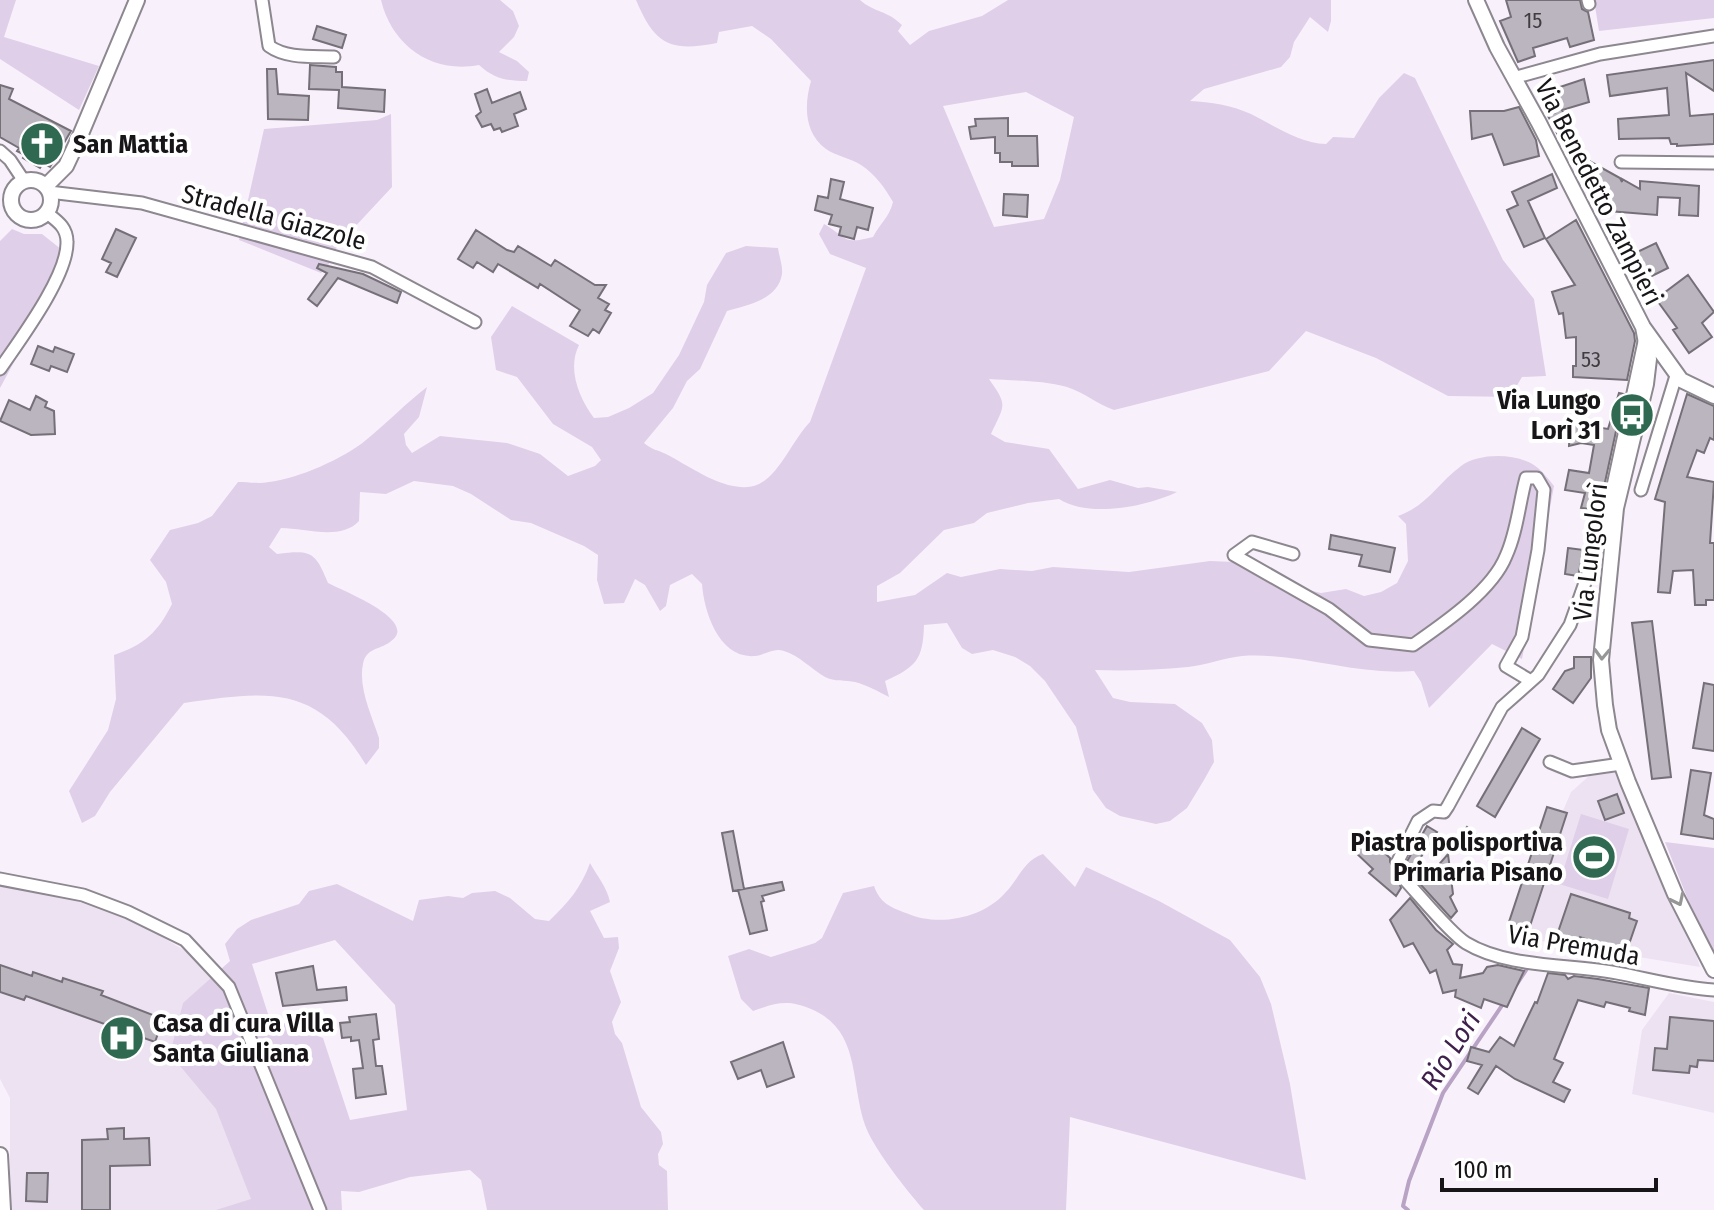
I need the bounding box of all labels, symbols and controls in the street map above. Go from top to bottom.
house number: 15 [1524,7,1542,34]
street label: Via Benedetto Zampieri [1528,74,1669,310]
church icon: San Mattia [18,120,66,168]
place label: San Mattia [73,129,188,160]
street label: Stradella Giazzole [178,178,369,257]
house number: 53 [1581,346,1601,373]
place label: Via Lungo Lorì 31 [1496,385,1601,446]
bus stop icon: Via Lungo Lorì 31 [1608,391,1656,439]
street label: Via Lungolorì [1567,481,1614,623]
one-way arrow [1594,648,1611,661]
place label: Piastra polisportiva Primaria Pisano [1350,827,1563,888]
sports icon: Piastra polisportiva Primaria Pisano [1570,833,1618,881]
one-way arrow [1668,891,1684,906]
street label: Via Premuda [1506,919,1642,972]
water label: Rio Lori [1414,1005,1487,1096]
place label: Casa di cura Villa Santa Giuliana [153,1008,334,1069]
hospital icon: Casa di cura Villa Santa Giuliana [98,1014,146,1062]
scale bar [1442,1142,1656,1192]
text: 100 m [1454,1156,1512,1184]

